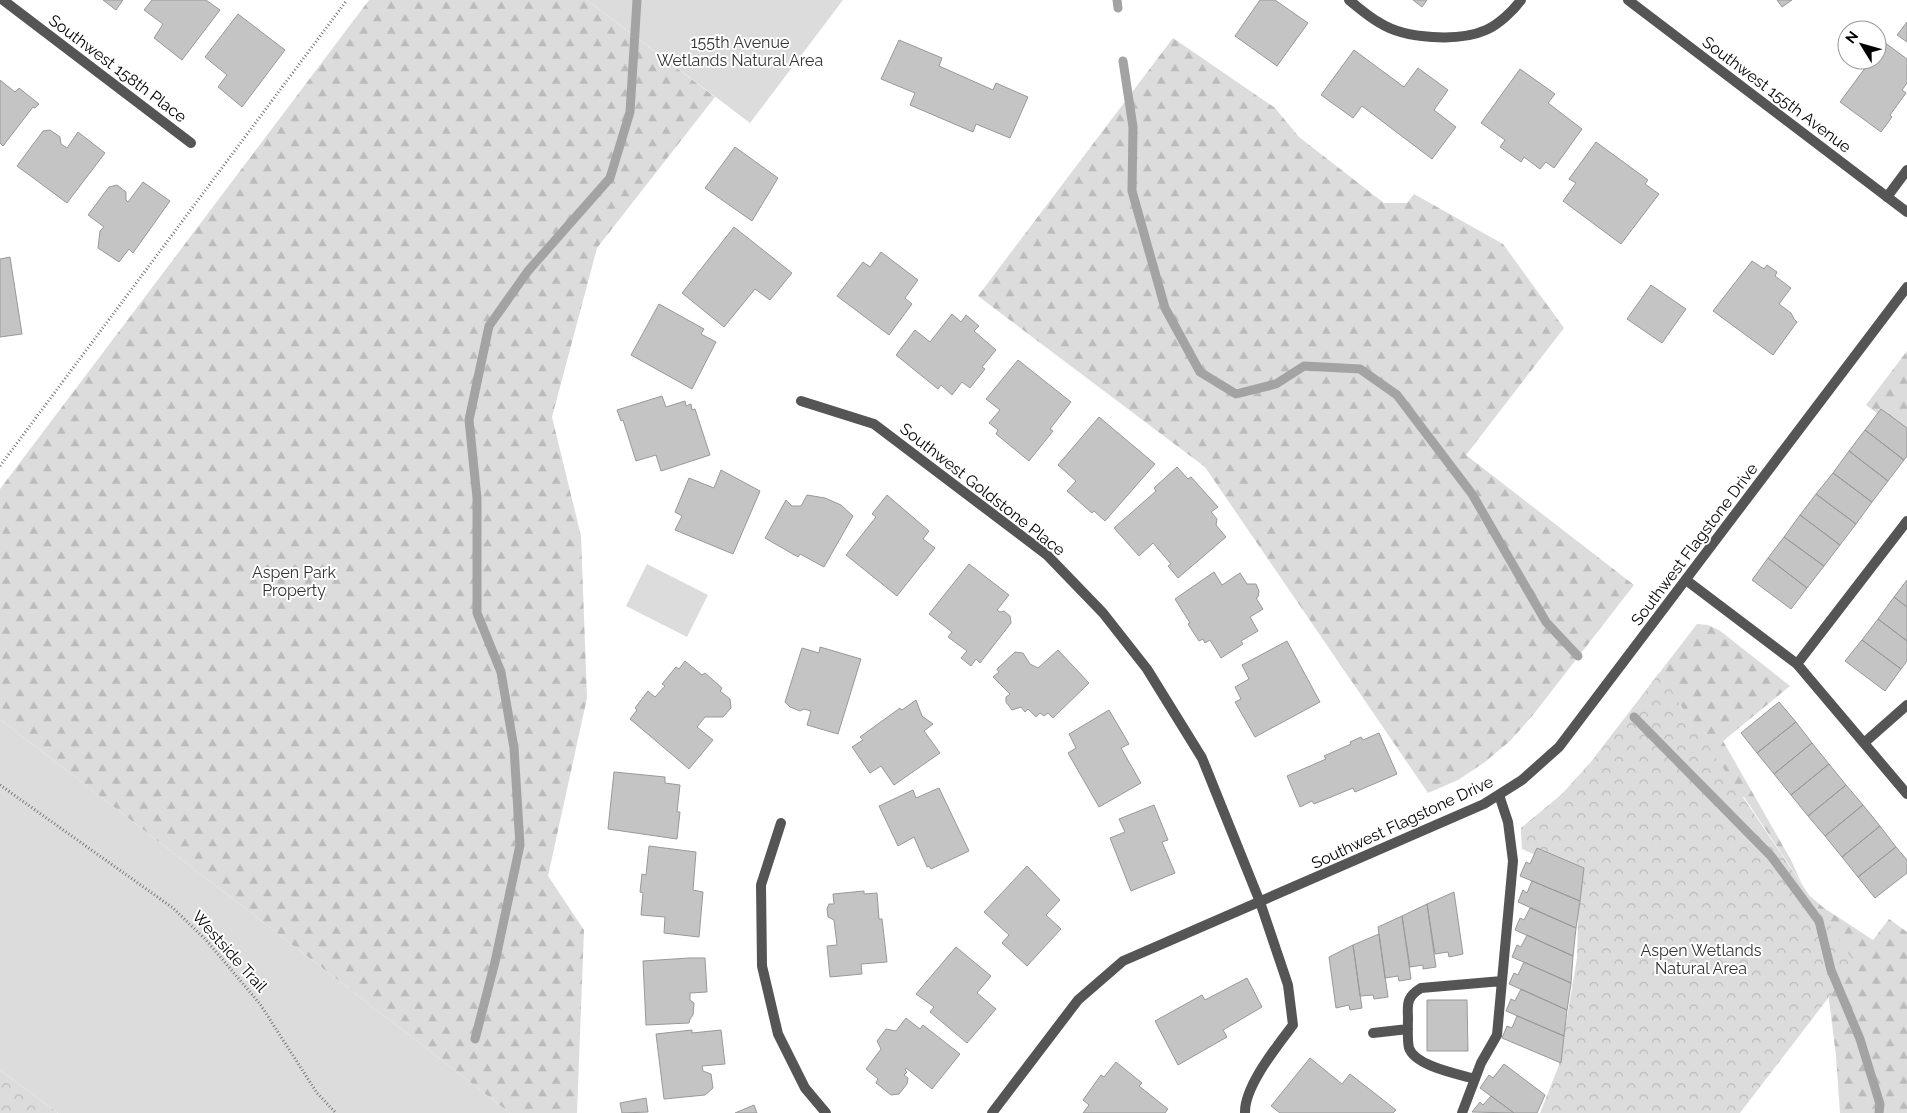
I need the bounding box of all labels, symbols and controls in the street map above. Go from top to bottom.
street label: Southwest 158th Place [45,10,190,126]
north arrow [1837,20,1887,70]
text: N [1842,28,1861,46]
street label: Southwest 155th Avenue [1699,32,1855,157]
park label: 155th Avenue Wetlands Natural Area [657,33,823,70]
street label: Southwest Goldstone Place [896,419,1069,560]
street label: Southwest Flagstone Drive [1627,459,1762,629]
park label: Aspen Park Property [252,563,336,600]
street label: Southwest Flagstone Drive [1308,772,1496,873]
street label: Westside Trail [188,907,272,996]
park label: Aspen Wetlands Natural Area [1641,941,1762,978]

